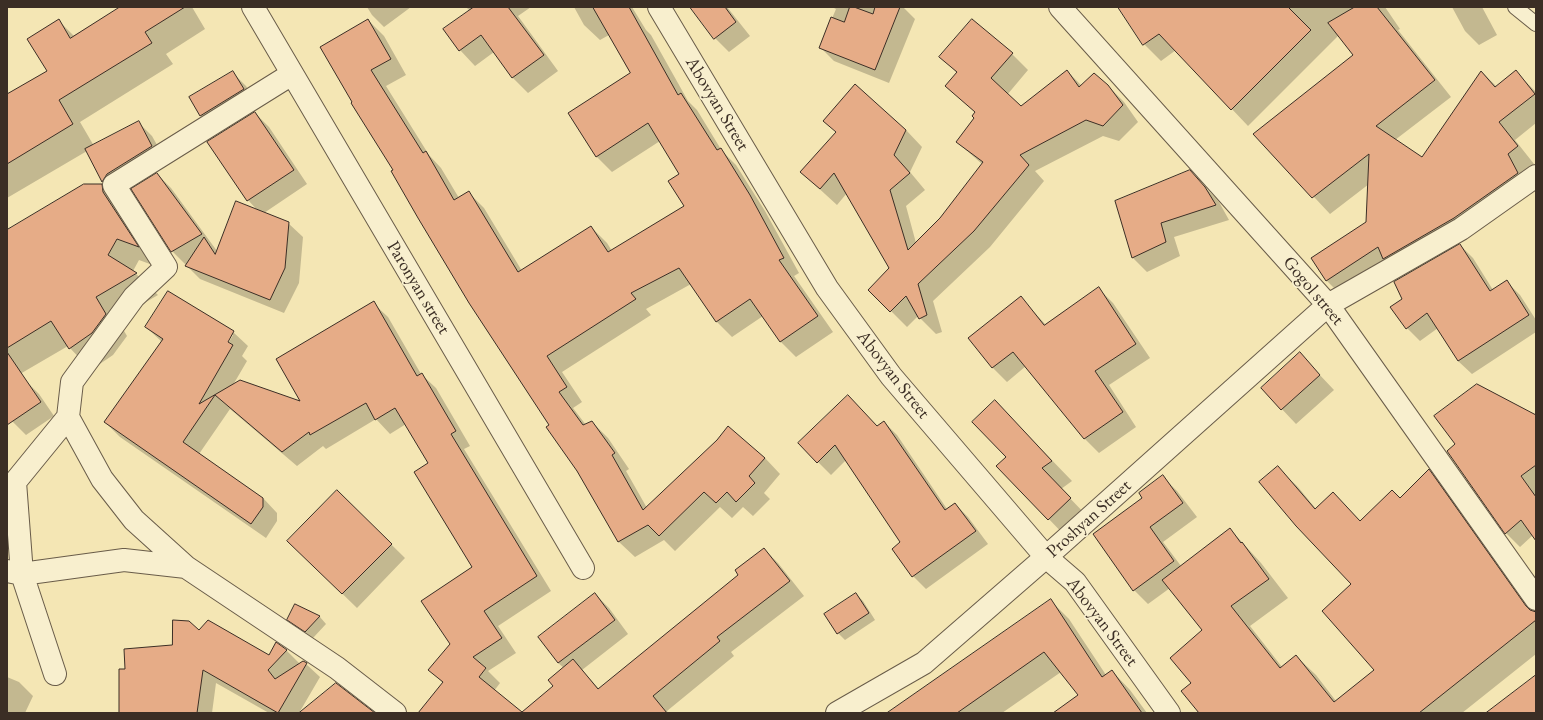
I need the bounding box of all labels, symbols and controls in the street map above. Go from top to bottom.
street label: Abovyan Street [681,53,753,155]
street label: Paronyan street [382,238,454,338]
street label: Gogol street [1278,252,1348,330]
street label: Abovyan Street [852,327,934,423]
street label: Proshyan Street [1042,475,1136,563]
street label: Abovyan Street [1062,573,1142,671]

